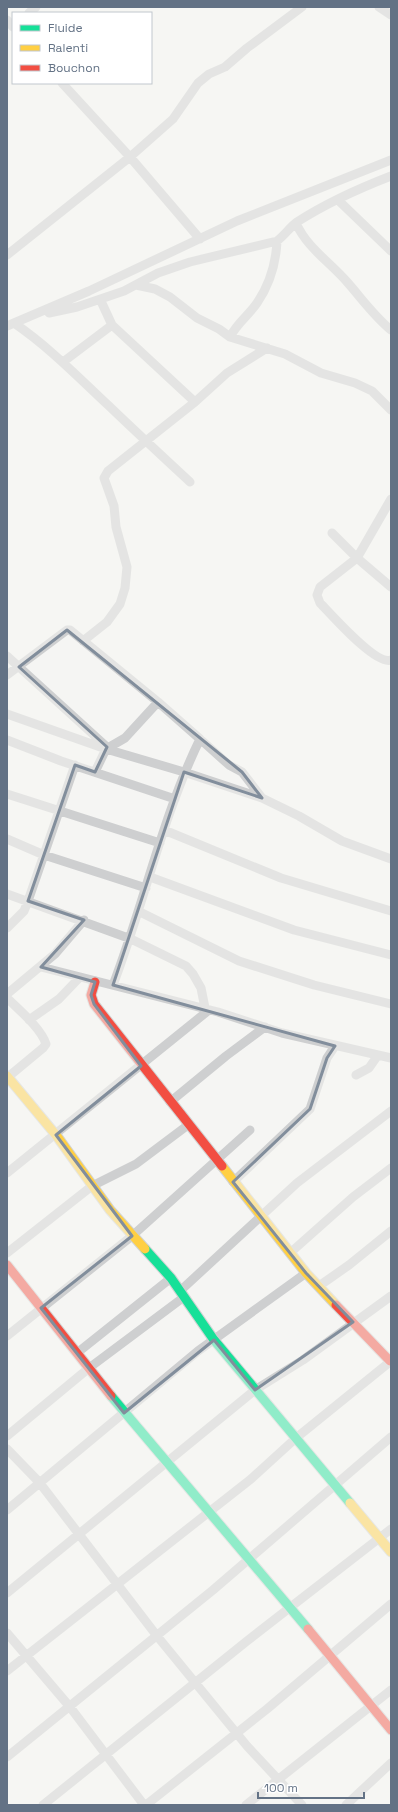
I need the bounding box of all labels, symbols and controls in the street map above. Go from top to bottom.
legend [12,12,152,84]
text: Fluide [48,20,83,36]
text: Ralenti [48,40,88,56]
text: Bouchon [48,60,100,76]
scale bar [258,1774,364,1800]
text: 100 m [264,1780,298,1796]

